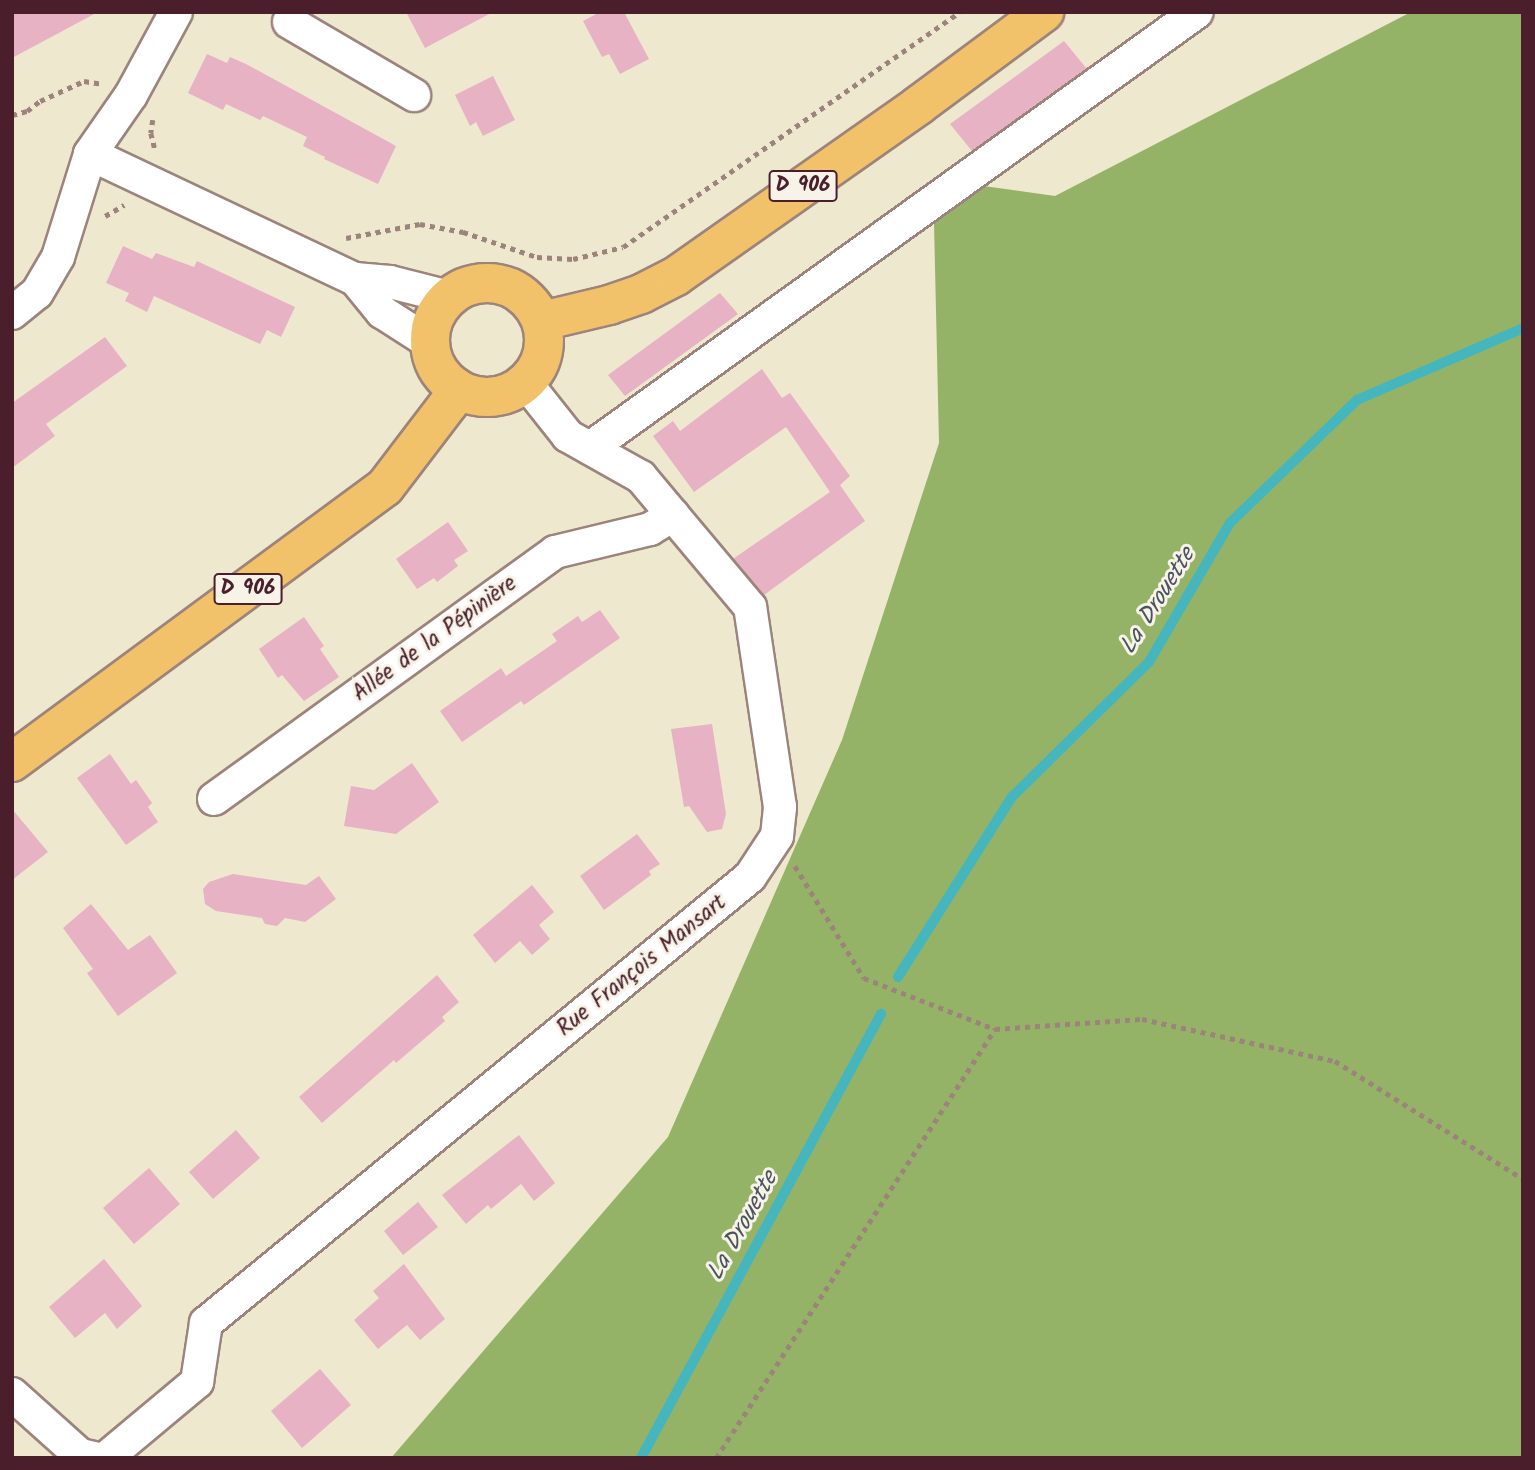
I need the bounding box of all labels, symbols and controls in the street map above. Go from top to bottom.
road number: D 906 [768,168,838,204]
water label: La Drouette [1114,542,1202,660]
street label: Allée de la Pépinière [347,570,523,708]
road number: D 906 [213,572,283,606]
street label: Rue François Mansart [552,889,732,1043]
water label: La Drouette [701,1167,785,1285]

